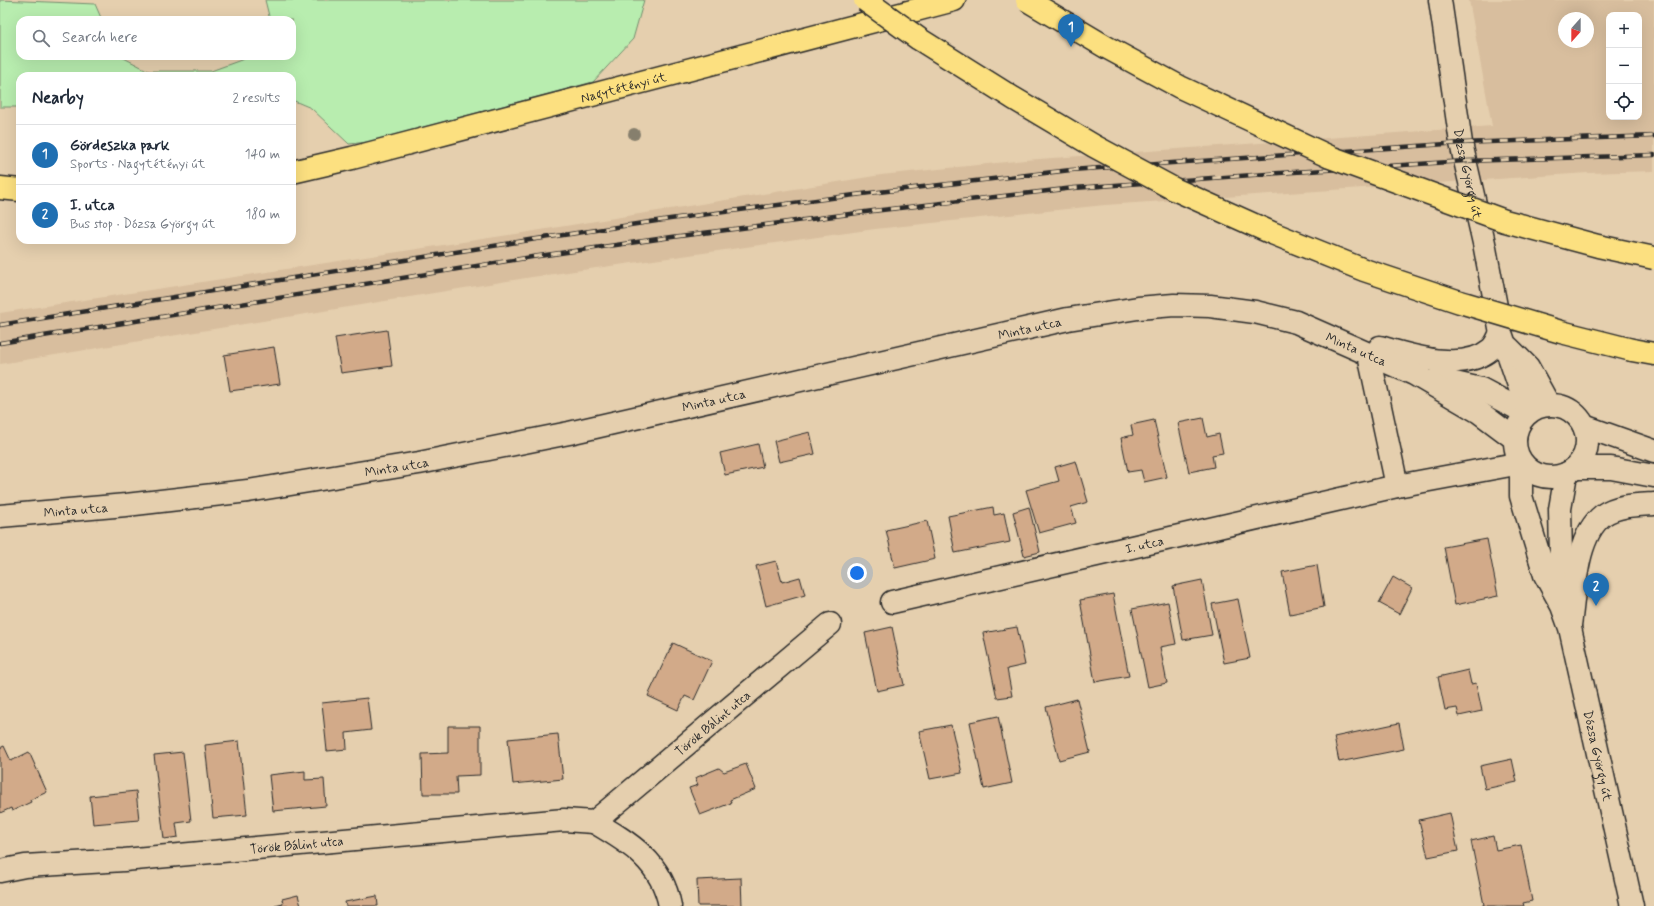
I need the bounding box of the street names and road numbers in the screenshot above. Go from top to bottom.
street label: Nagytétényi út [579,69,668,108]
street label: Dózsa György út [1449,127,1485,221]
street label: Minta utca [996,314,1064,345]
street label: Minta utca [1323,329,1389,371]
street label: Minta utca [681,386,748,417]
street label: Minta utca [364,454,431,482]
street label: Minta utca [43,500,109,522]
street label: I. utca [1124,533,1166,558]
street label: Török Bálint utca [672,687,755,761]
street label: Dózsa György út [1579,709,1615,803]
street label: Török Bálint utca [249,833,344,859]

